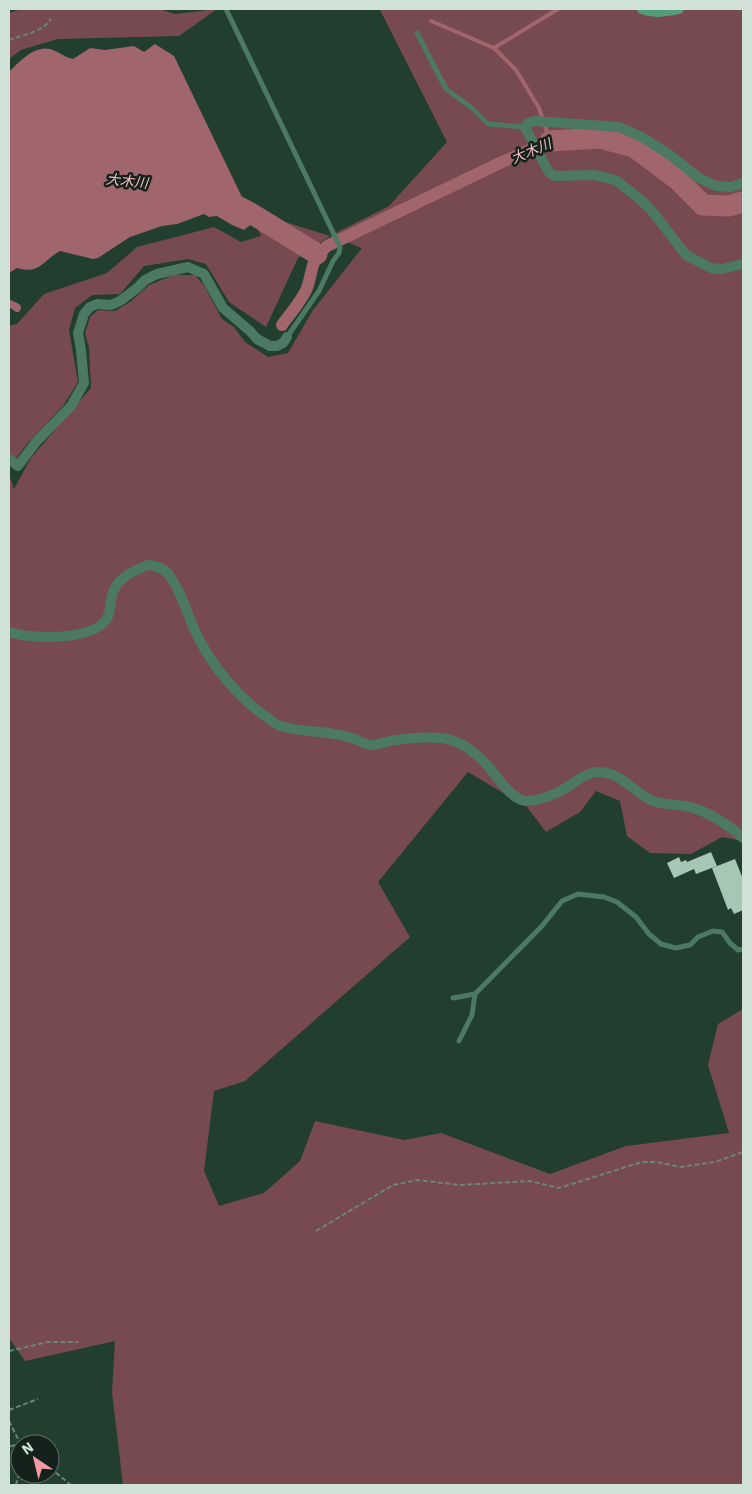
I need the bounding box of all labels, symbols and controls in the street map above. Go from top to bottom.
water label: 大木川 [508,134,556,167]
water label: 大木川 [105,170,151,192]
north arrow [10,1434,60,1484]
text: N [18,1438,37,1459]

